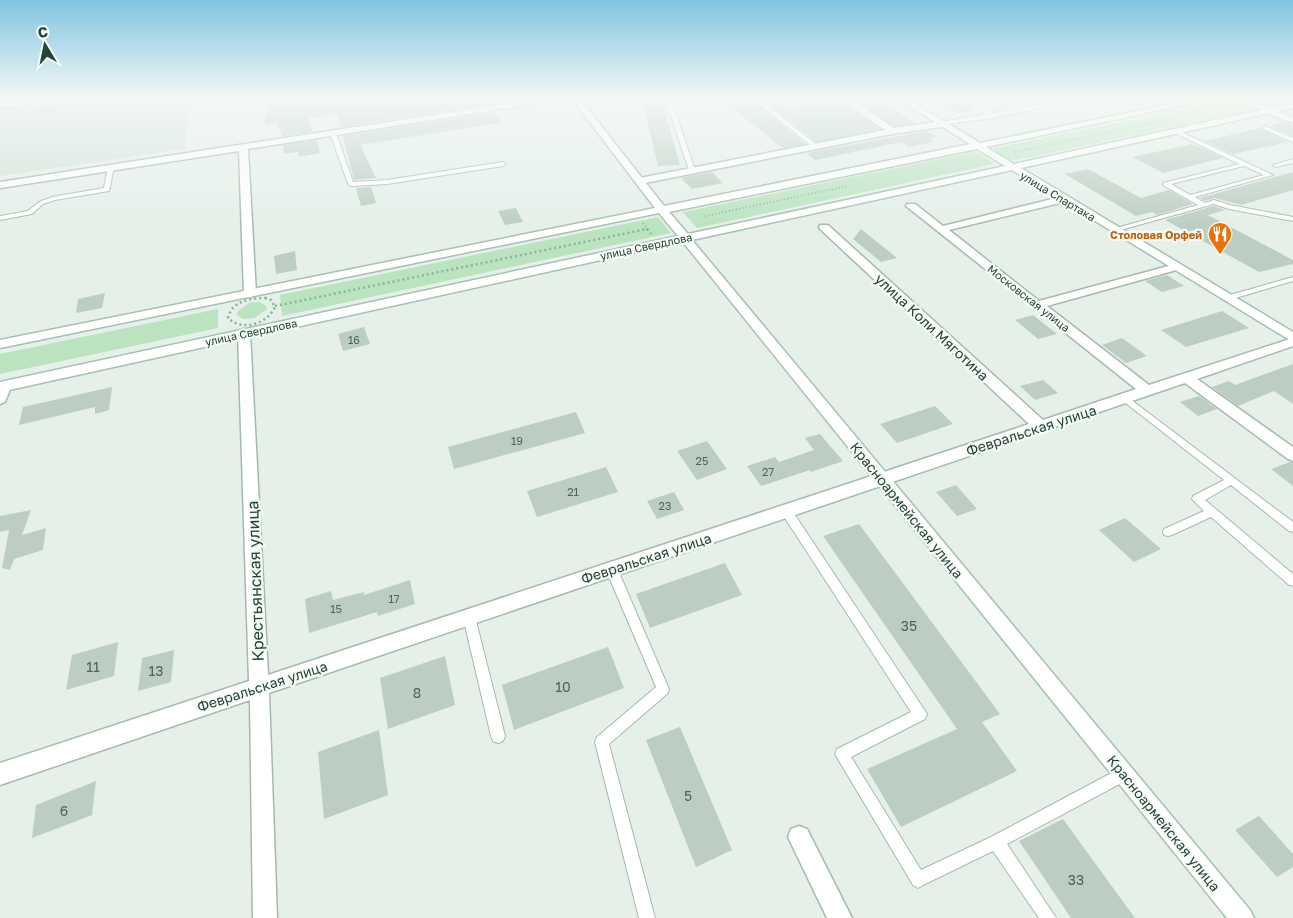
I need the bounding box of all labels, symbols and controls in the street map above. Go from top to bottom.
north arrow [20,20,70,70]
text: С [36,22,49,41]
street label: улица Спартака [1018,168,1098,224]
restaurant icon: Столовая Орфей [1207,221,1233,255]
place label: Столовая Орфей [1110,228,1202,241]
street label: улица Свердлова [599,230,693,262]
street label: Московская улица [985,262,1073,334]
street label: улица Коли Мяготина [872,270,992,384]
street label: улица Свердлова [204,316,298,348]
house number: 16 [348,333,360,346]
street label: Февральская улица [964,401,1098,459]
house number: 19 [511,434,523,447]
street label: Красноармейская улица [847,439,967,581]
house number: 25 [696,454,708,467]
house number: 27 [762,465,774,478]
house number: 21 [567,485,579,498]
house number: 23 [659,499,671,512]
street label: Крестьянская улица [242,500,268,662]
street label: Февральская улица [579,529,713,587]
house number: 17 [388,592,400,605]
house number: 15 [330,602,342,615]
house number: 35 [901,617,917,634]
street label: Февральская улица [195,657,329,715]
house number: 11 [86,658,100,675]
house number: 13 [149,662,163,679]
house number: 10 [555,678,571,695]
house number: 8 [413,684,421,701]
street label: Красноармейская улица [1104,752,1224,894]
house number: 5 [684,787,692,804]
house number: 6 [60,802,68,819]
house number: 33 [1068,871,1084,888]

